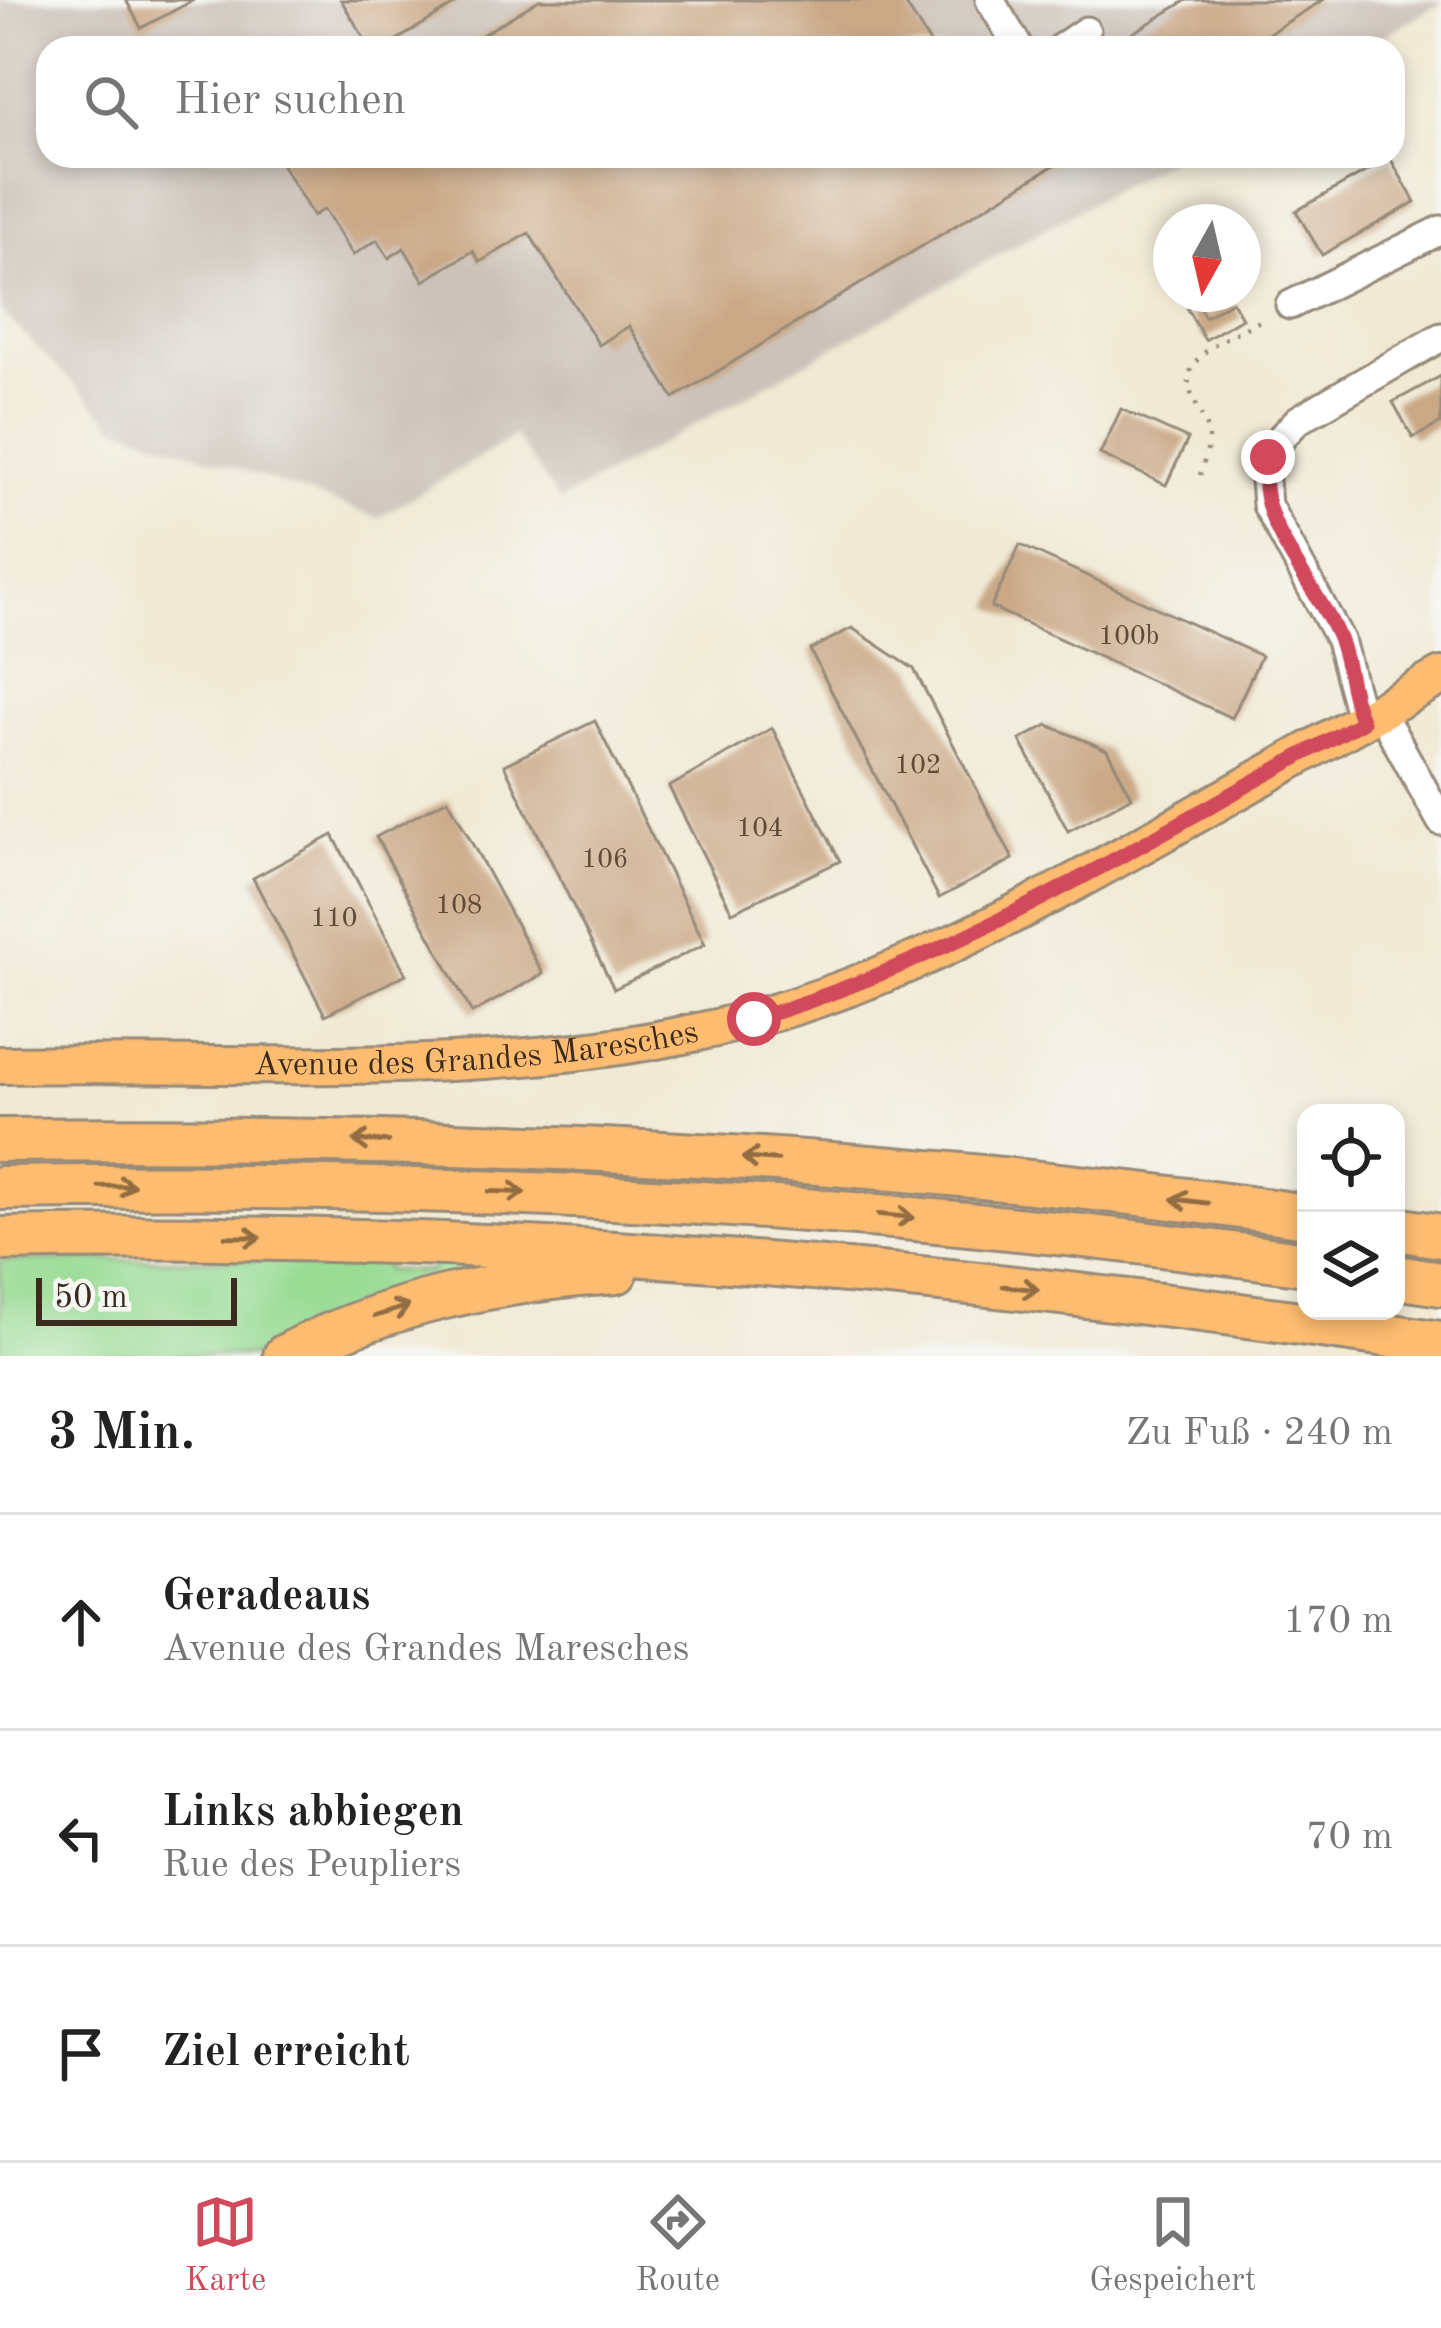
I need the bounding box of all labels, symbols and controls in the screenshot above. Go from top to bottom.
search box [36,36,1405,168]
icon: search [78,69,144,135]
text: Hier suchen [174,79,406,124]
north arrow [1153,204,1261,312]
route end [1241,430,1295,484]
house number: 100b [1099,623,1159,650]
house number: 102 [895,752,941,779]
house number: 104 [737,815,783,842]
house number: 106 [582,846,628,873]
house number: 108 [436,892,482,919]
house number: 110 [311,905,357,932]
route start [727,992,781,1046]
street label: Avenue des Grandes Maresches [254,1016,701,1082]
map controls [1297,1104,1405,1320]
button: locate [1297,1104,1405,1212]
one-way arrow [352,1130,391,1153]
one-way arrow [741,1147,780,1170]
one-way arrow [97,1174,136,1197]
one-way arrow [487,1181,526,1204]
one-way arrow [1171,1189,1210,1212]
one-way arrow [876,1205,915,1228]
button: layers [1297,1212,1405,1320]
one-way arrow [223,1225,262,1248]
scale bar [36,1272,237,1325]
one-way arrow [1001,1277,1040,1300]
text: 50 m [54,1282,128,1315]
one-way arrow [372,1298,410,1320]
text: 3 Min. [48,1409,195,1460]
text: Zu Fuß · 240 m [1126,1414,1393,1453]
text: Geradeaus [162,1575,370,1620]
icon: ahead [48,1589,114,1655]
text: 170 m [1283,1602,1393,1641]
text: Avenue des Grandes Maresches [162,1630,689,1669]
text: Links abbiegen [162,1791,464,1836]
icon: left [48,1805,114,1871]
text: 70 m [1306,1818,1393,1857]
text: Rue des Peupliers [162,1846,461,1885]
icon: arrive [48,2021,114,2087]
text: Ziel erreicht [162,2031,410,2076]
tab: Karte [185,2189,266,2302]
tab: Route [636,2189,720,2302]
tab: Gespeichert [1089,2189,1256,2302]

